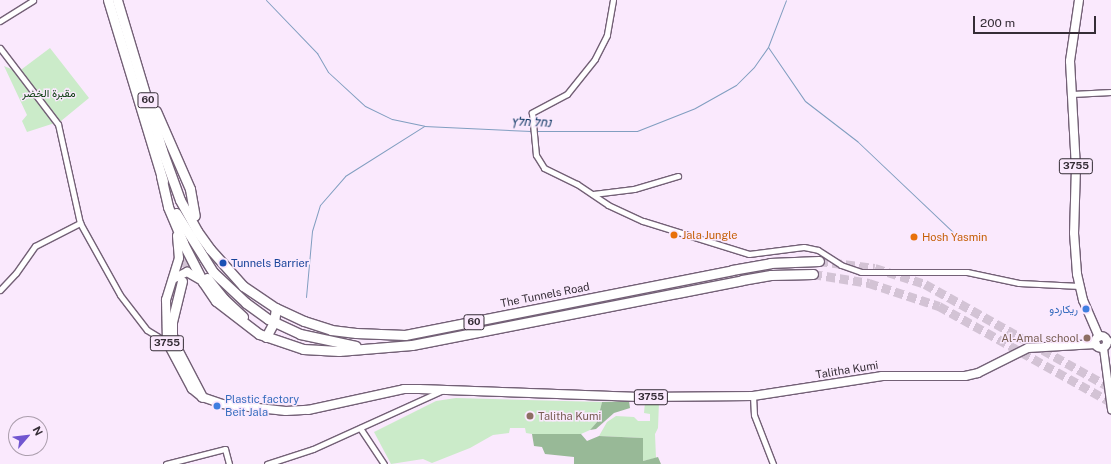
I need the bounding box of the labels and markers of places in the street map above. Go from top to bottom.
place label: Jala Jungle [682,228,738,242]
marker: Jala Jungle [669,230,679,240]
place label: Hosh Yasmin [922,230,987,244]
marker: Hosh Yasmin [909,232,919,242]
place label: Tunnels Barrier [231,256,309,270]
marker: Tunnels Barrier [218,258,228,268]
place label: ريكاردو [1049,302,1078,316]
marker: ريكاردو [1081,304,1091,314]
place label: Al-Amal school [1001,331,1079,345]
marker: Al-Amal school [1082,333,1092,343]
place label: Plastic factory Beit Jala [225,393,299,419]
marker: Plastic factory Beit Jala [212,401,222,411]
place label: Talitha Kumi [538,409,601,423]
marker: Talitha Kumi [525,411,535,421]

